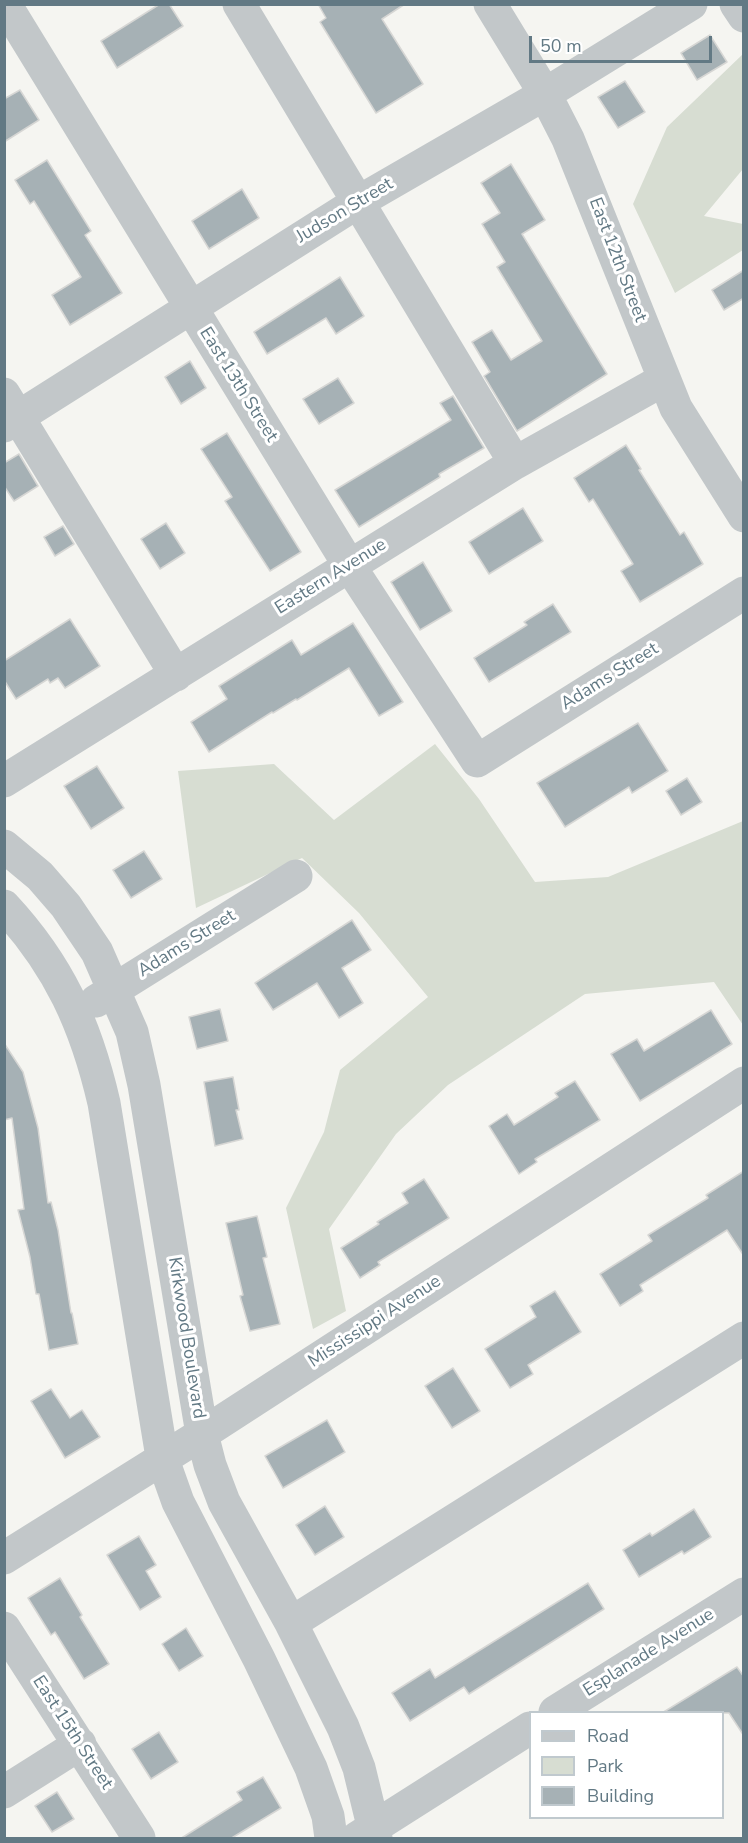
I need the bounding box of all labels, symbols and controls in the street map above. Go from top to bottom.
scale bar [532,24,715,62]
text: 50 m [540,34,582,58]
street label: Judson Street [293,174,397,248]
street label: East 12th Street [583,195,651,325]
street label: East 13th Street [194,324,282,446]
street label: Eastern Avenue [272,534,390,620]
street label: Adams Street [557,638,663,716]
street label: Adams Street [134,905,240,983]
street label: Kirkwood Boulevard [163,1256,209,1420]
street label: Mississippi Avenue [305,1271,445,1373]
street label: Esplanade Avenue [580,1604,718,1702]
street label: East 15th Street [27,1672,117,1794]
legend [529,1711,724,1819]
text: Road [587,1724,629,1748]
text: Park [587,1754,623,1778]
text: Building [587,1784,654,1808]

